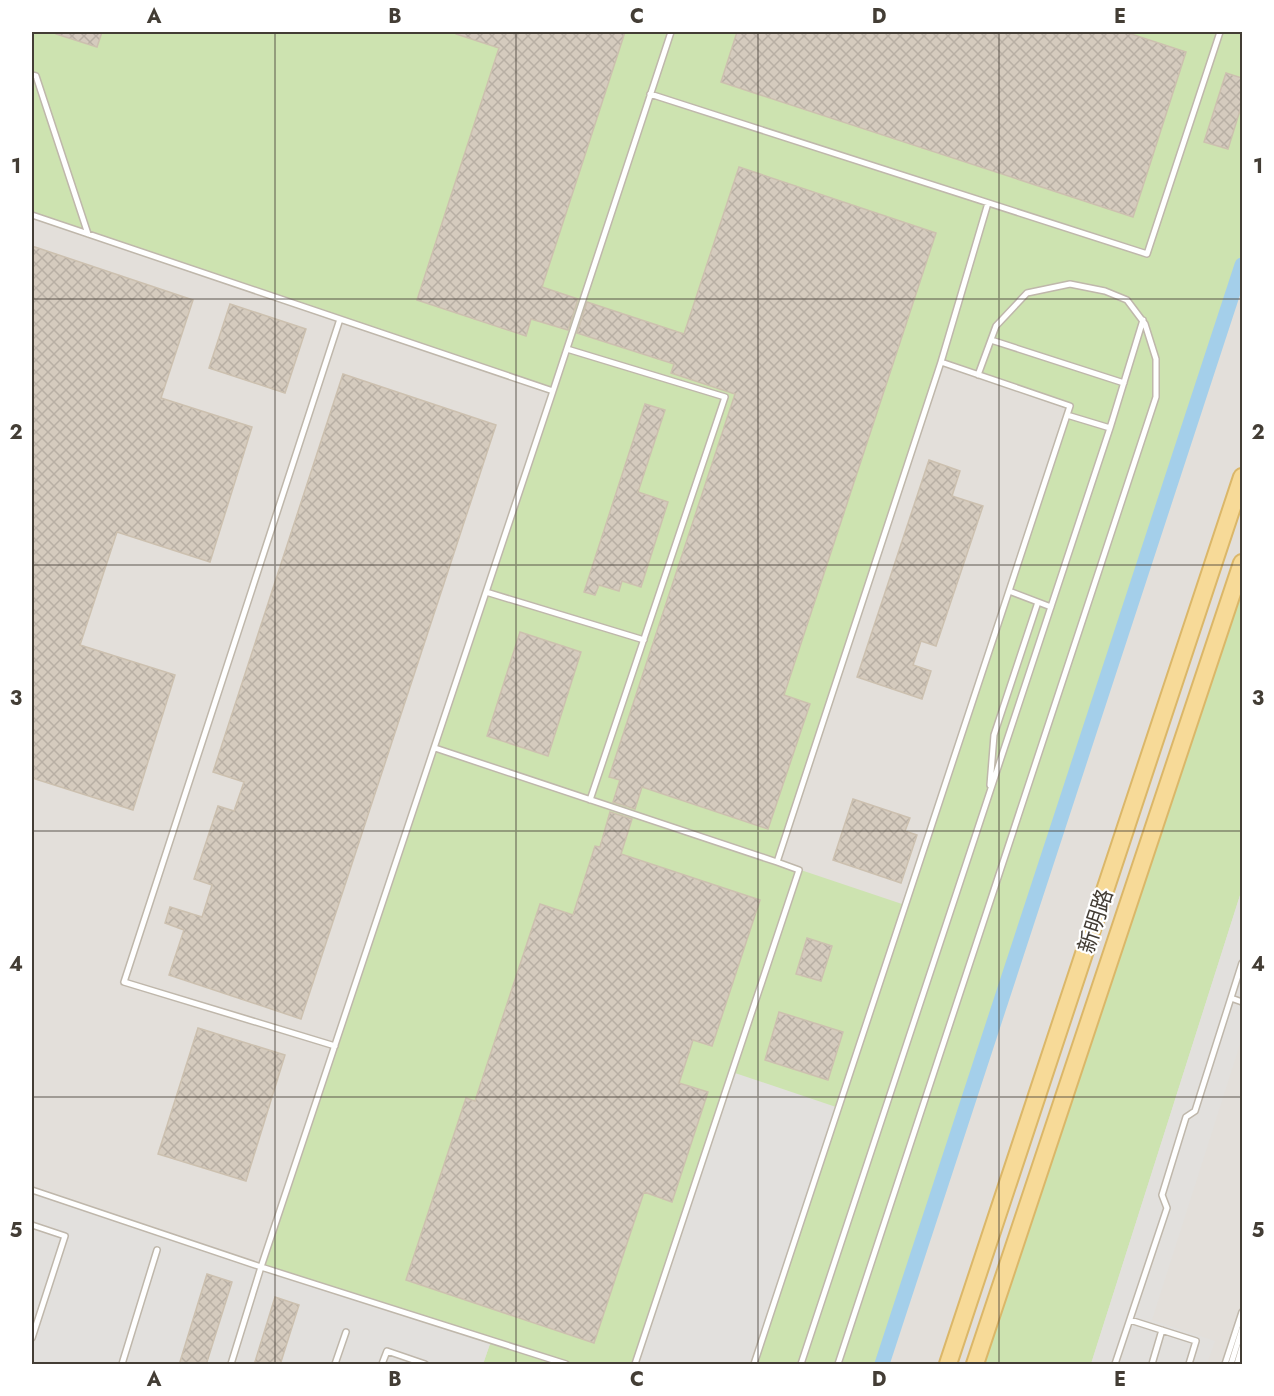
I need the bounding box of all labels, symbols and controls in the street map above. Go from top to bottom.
text: A [146,2,162,31]
text: B [388,2,402,31]
text: C [630,2,644,31]
text: D [872,2,886,31]
text: E [1114,2,1126,31]
text: 1 [11,152,21,181]
text: 1 [1253,152,1263,181]
text: 2 [9,418,23,447]
text: 2 [1251,418,1265,447]
text: 3 [10,684,22,713]
text: 3 [1252,684,1264,713]
street label: 新明路 [1070,885,1120,957]
text: 4 [9,950,23,979]
text: 4 [1251,950,1265,979]
text: 5 [10,1216,23,1245]
text: 5 [1252,1216,1265,1245]
text: A [146,1365,162,1394]
text: B [388,1365,402,1394]
text: C [630,1365,644,1394]
text: D [872,1365,886,1394]
text: E [1114,1365,1126,1394]

